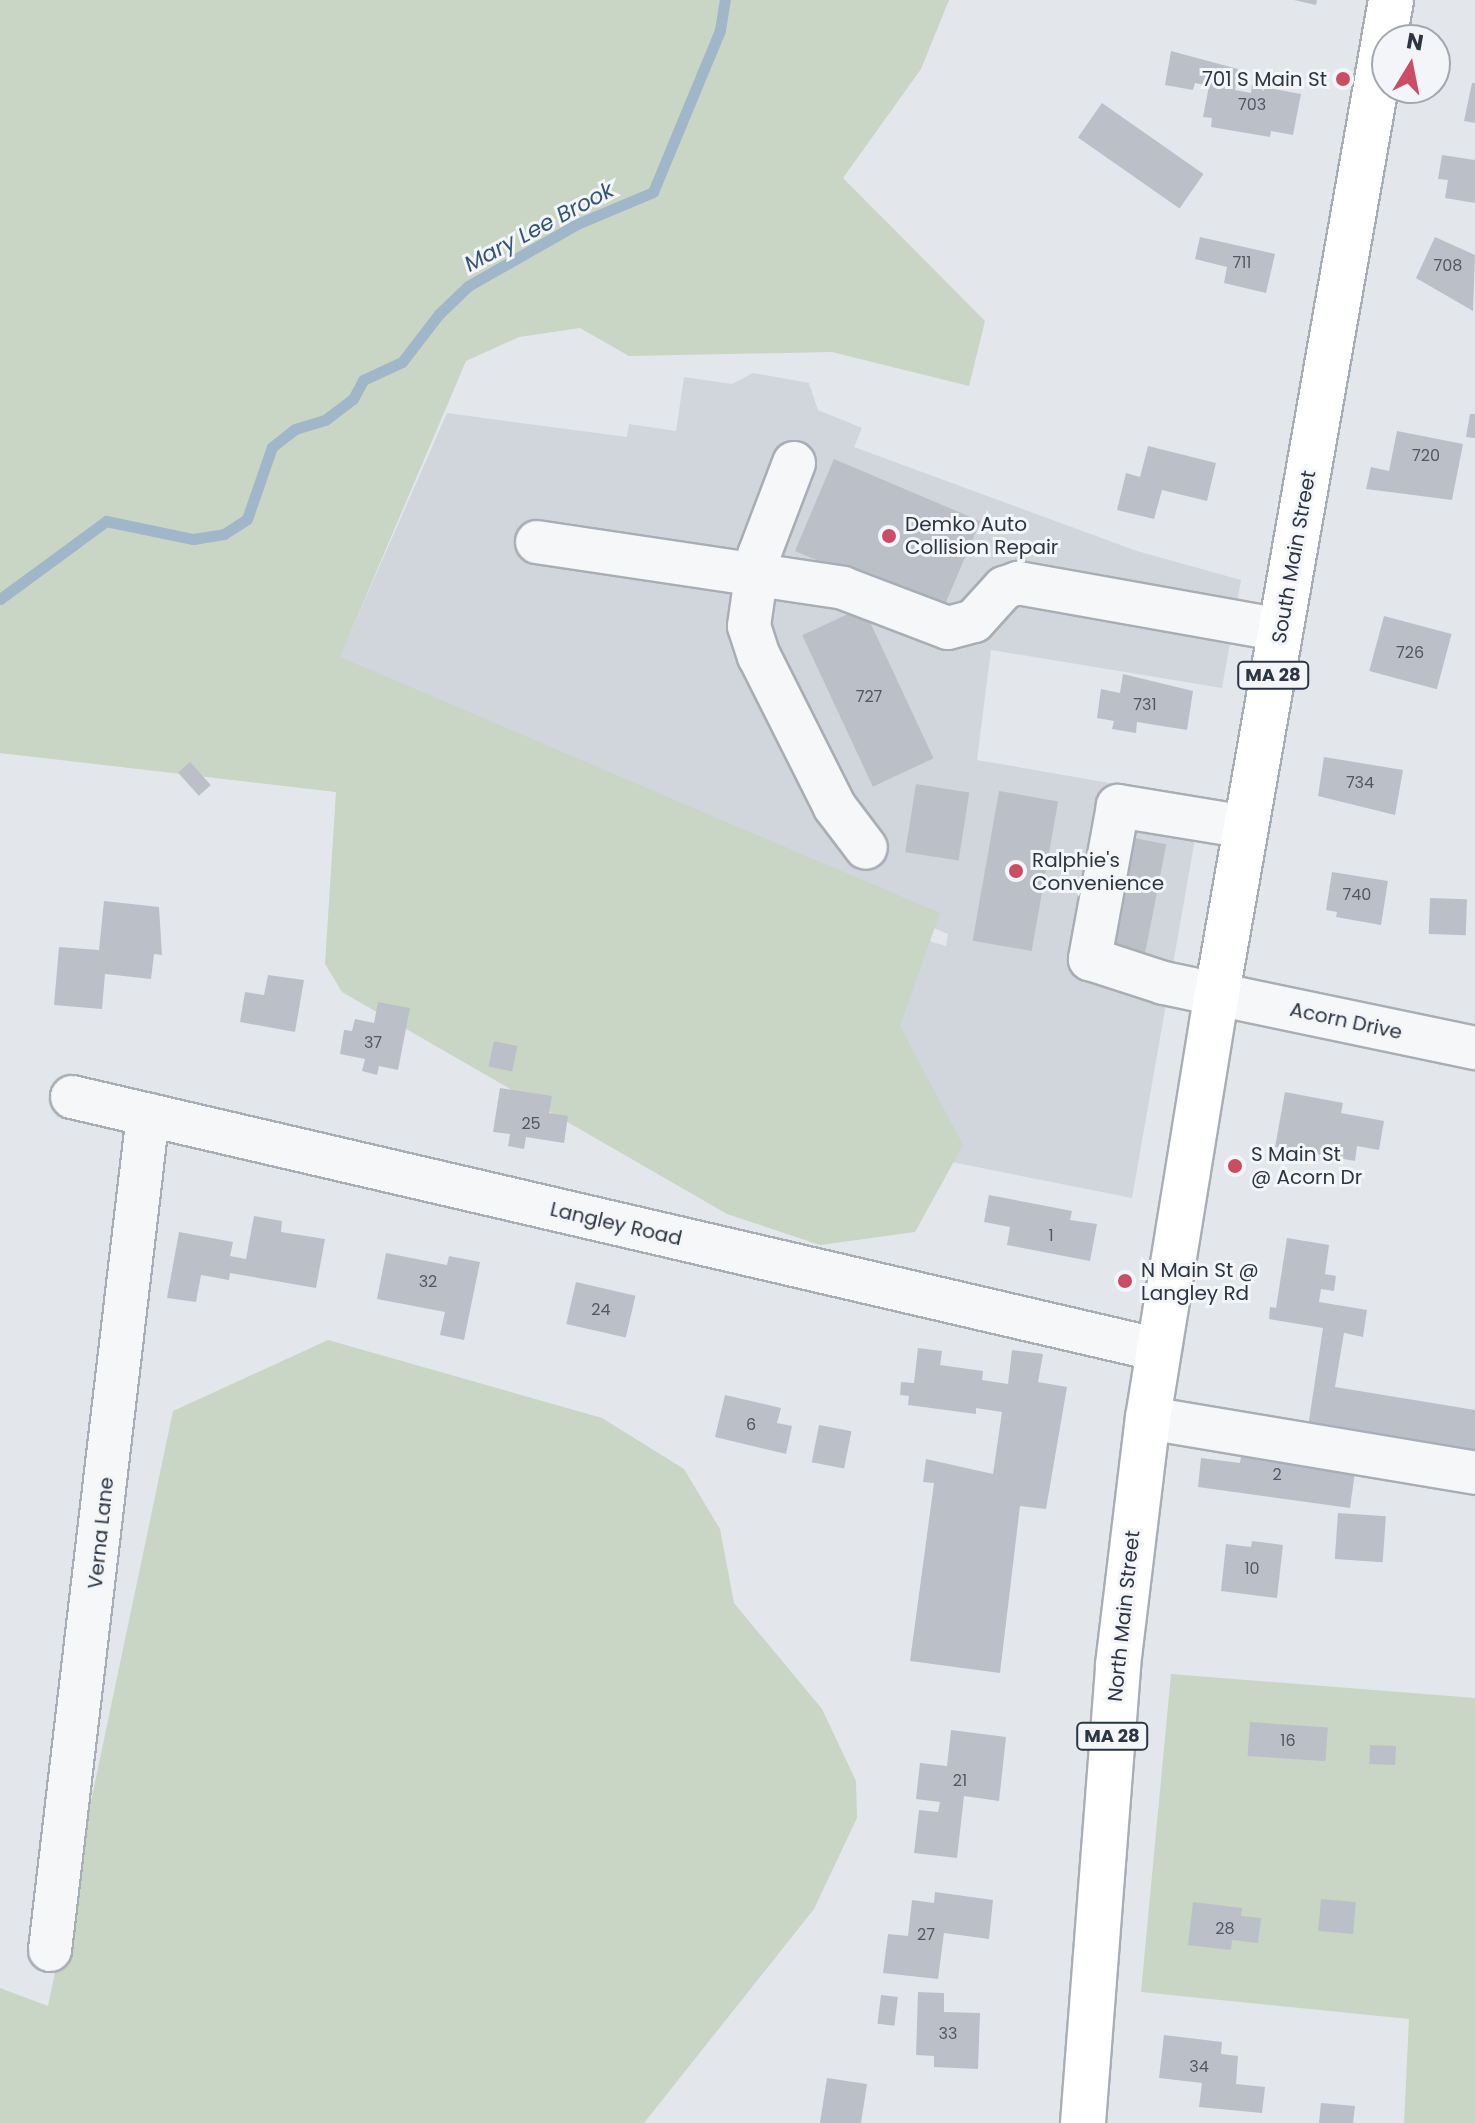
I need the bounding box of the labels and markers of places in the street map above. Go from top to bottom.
place label: 701 S Main St [1202,67,1327,91]
marker: 701 S Main St [1334,70,1352,88]
place label: Demko Auto Collision Repair [905,512,1058,559]
marker: Demko Auto Collision Repair [880,527,898,545]
place label: Ralphie's Convenience [1032,848,1164,895]
marker: Ralphie's Convenience [1007,862,1025,880]
place label: S Main St @ Acorn Dr [1251,1142,1362,1189]
marker: S Main St @ Acorn Dr [1226,1157,1244,1175]
place label: N Main St @ Langley Rd [1141,1258,1259,1305]
marker: N Main St @ Langley Rd [1116,1272,1134,1290]

